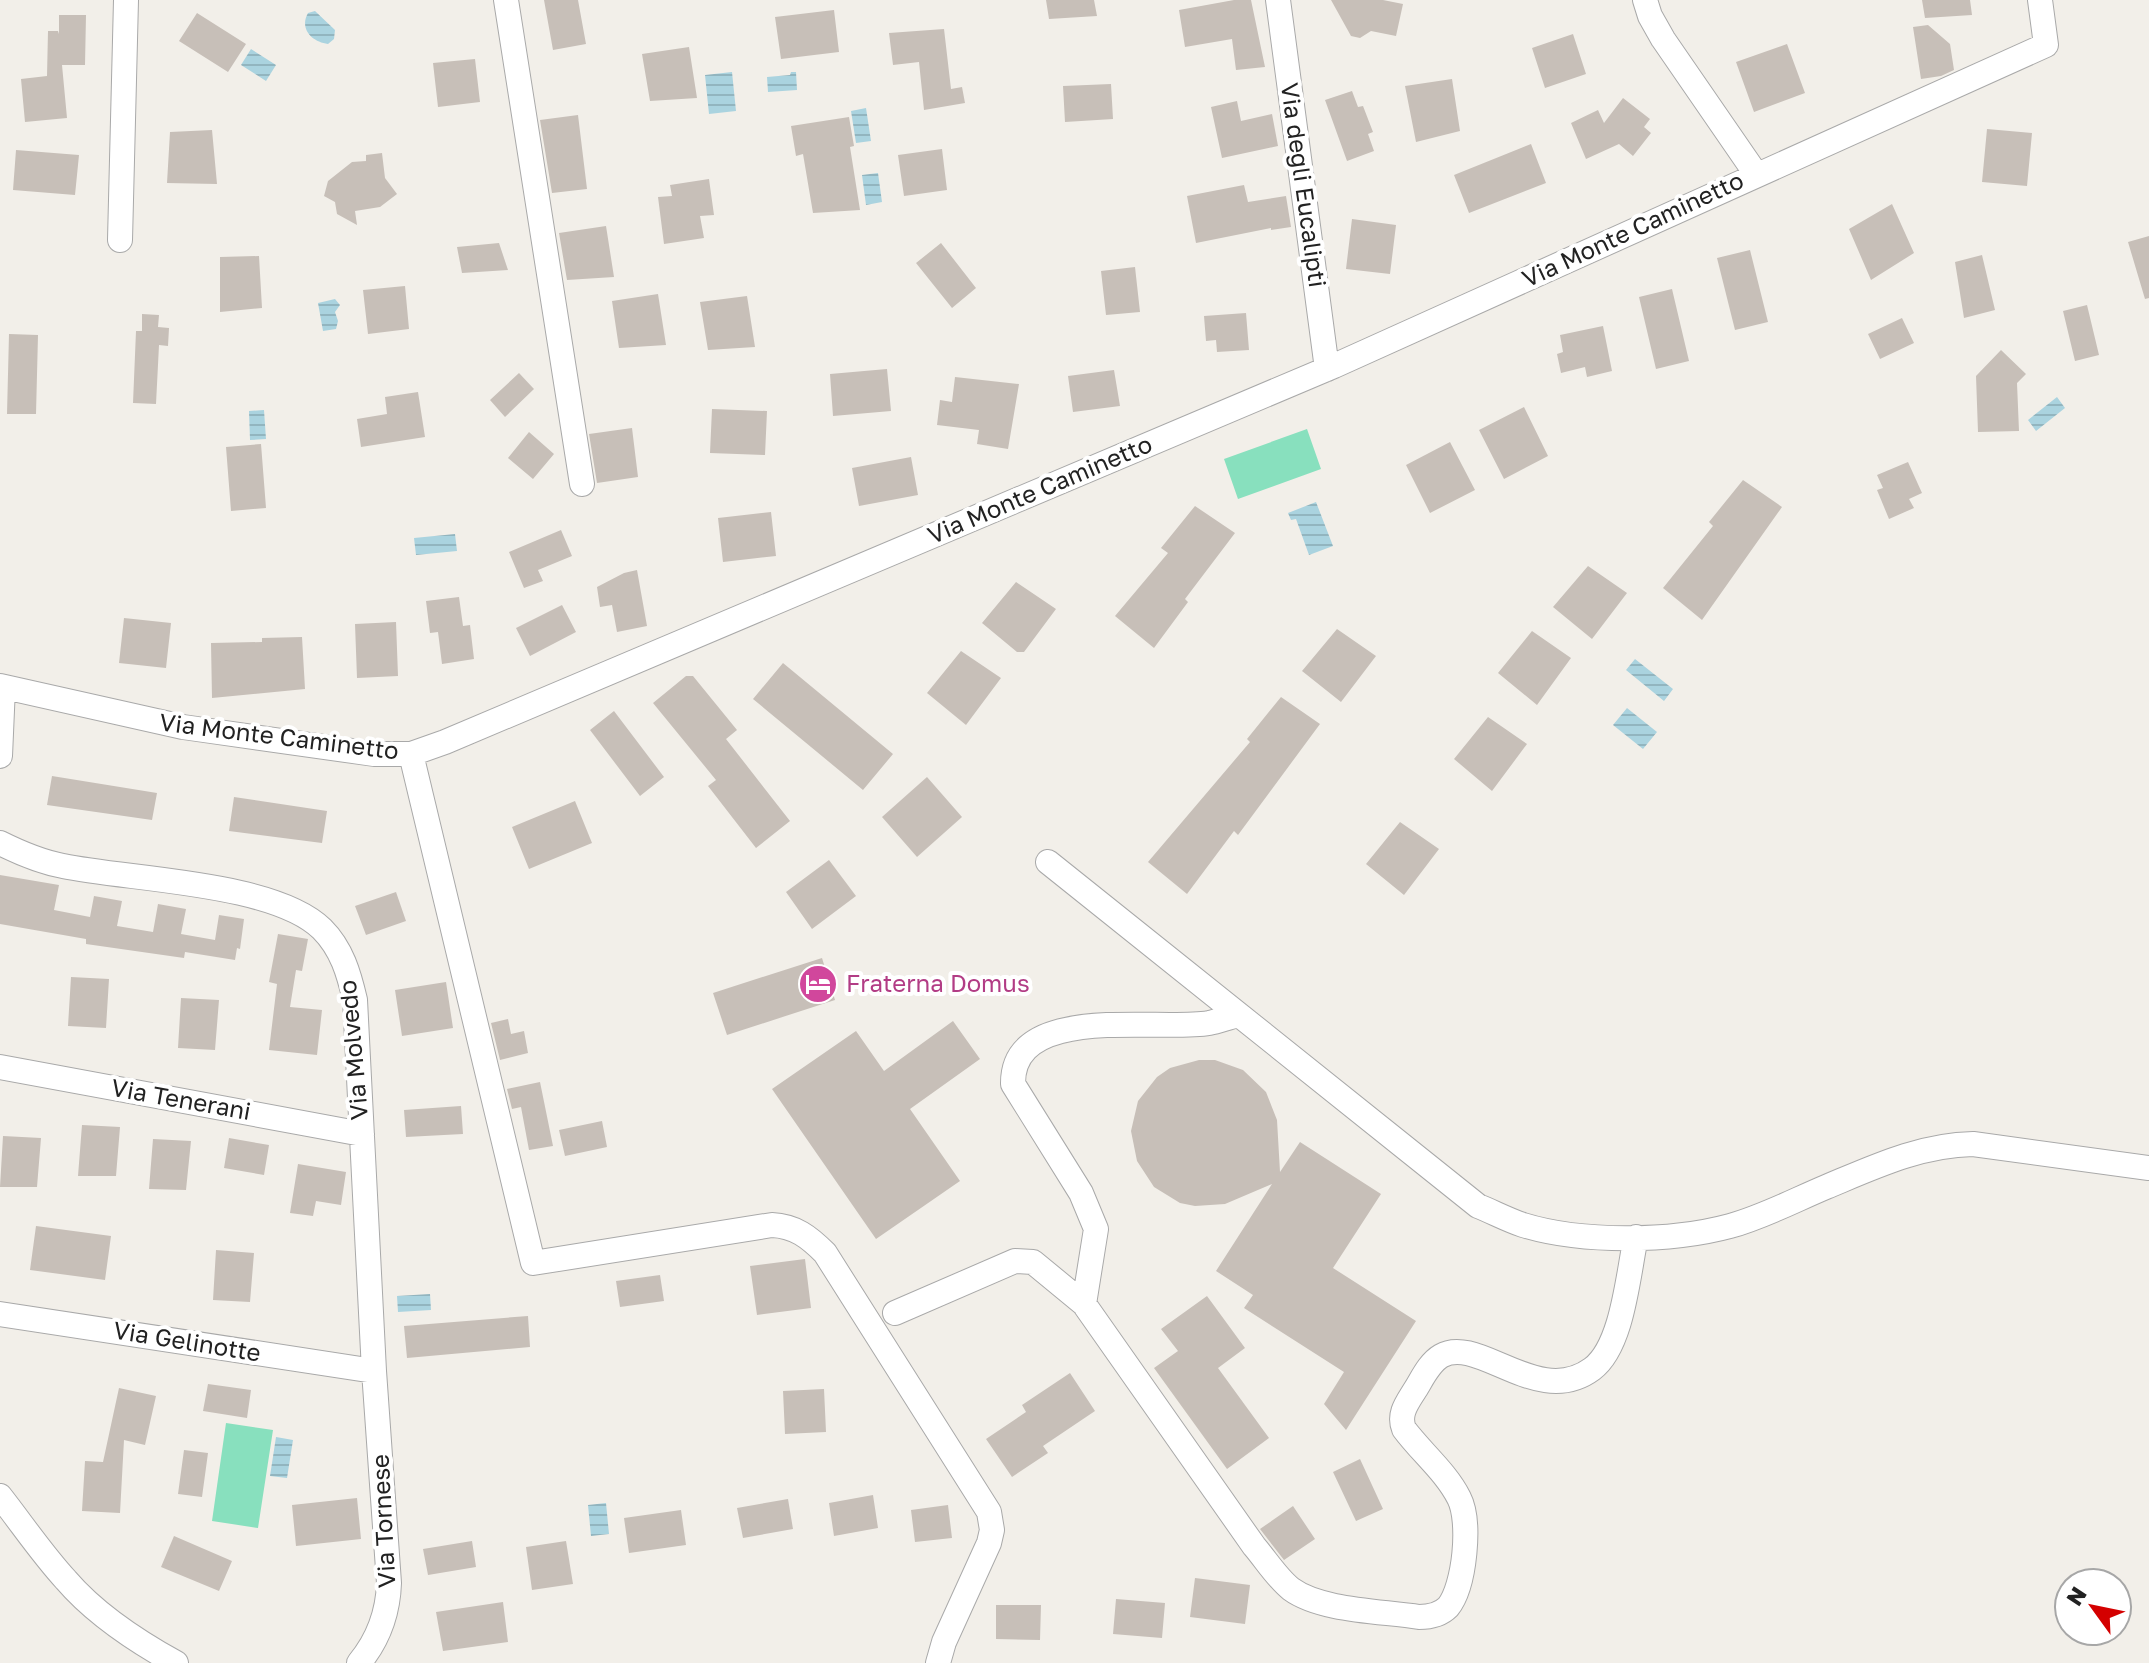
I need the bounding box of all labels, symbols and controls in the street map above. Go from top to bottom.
street label: Via degli Eucalipti [1276,81,1333,289]
street label: Via Monte Caminetto [1517,165,1748,293]
street label: Via Monte Caminetto [923,428,1156,549]
street label: Via Monte Caminetto [158,706,400,765]
hotel icon: Fraterna Domus [797,963,839,1005]
place label: Fraterna Domus [846,968,1030,997]
street label: Via Molvedo [332,979,373,1121]
street label: Via Tenerani [109,1072,253,1125]
street label: Via Gelinotte [111,1315,263,1367]
street label: Via Tornese [365,1453,400,1589]
north arrow [2053,1567,2133,1647]
text: N [2060,1581,2092,1610]

